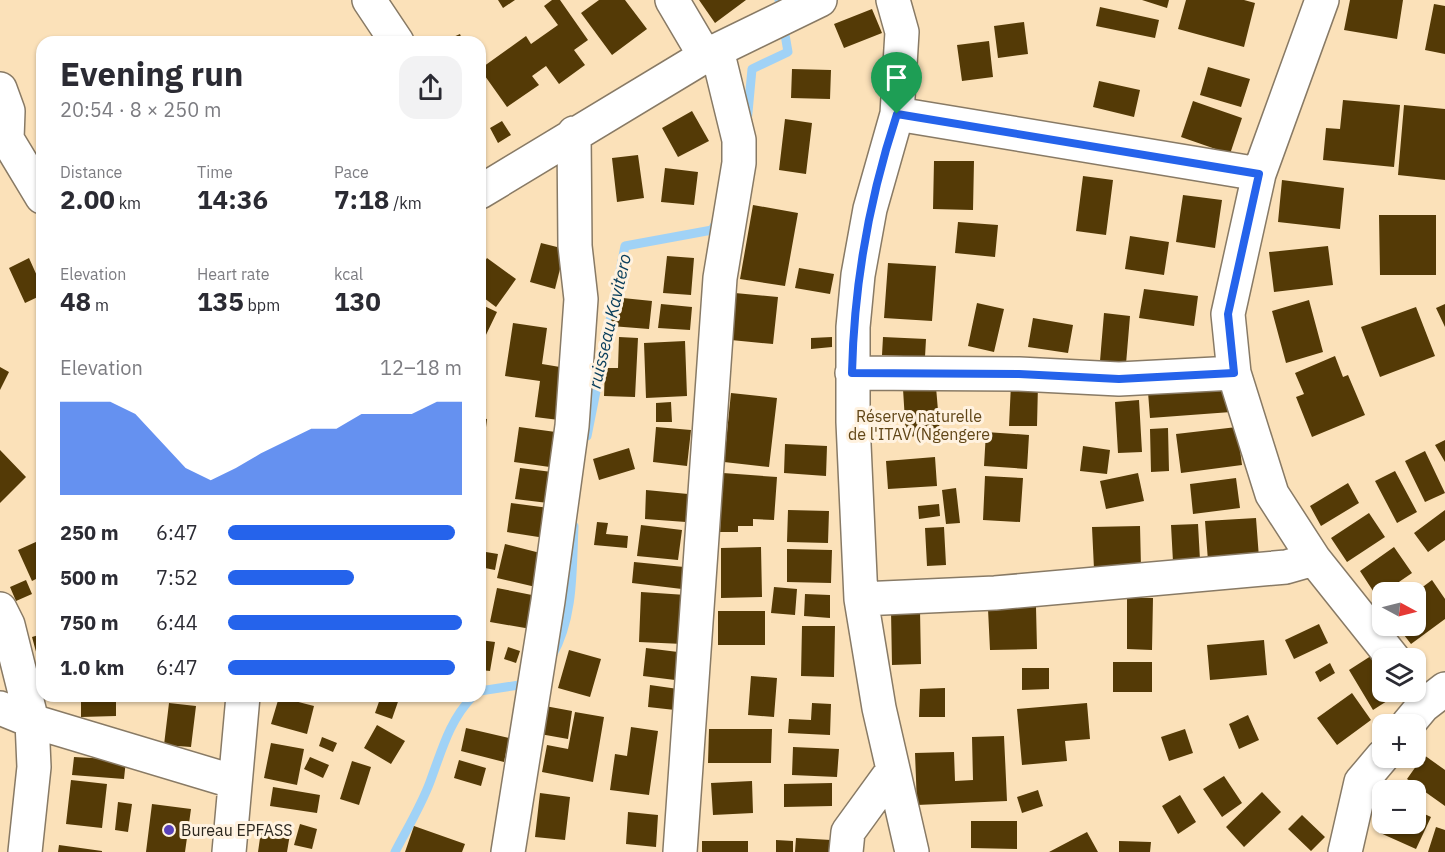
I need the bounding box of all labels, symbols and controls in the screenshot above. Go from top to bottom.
text: Evening run [60,52,244,95]
pin [871,52,922,114]
button: share [399,56,462,119]
icon: arrive [880,61,913,94]
text: 20:54 · 8 × 250 m [60,96,221,123]
text: Distance [60,162,122,182]
text: Time [197,162,233,182]
text: Pace [334,162,369,182]
text: 2.00 [60,182,115,216]
text: 14:36 [197,182,268,216]
text: 7:18 [334,182,389,216]
text: km [115,193,141,213]
text: /km [389,193,422,213]
water label: ruisseau Kavitero [583,251,636,391]
text: Elevation [60,264,126,284]
text: Heart rate [197,264,270,284]
text: kcal [334,264,363,284]
text: 48 [60,284,91,318]
text: 135 [197,284,244,318]
text: 130 [334,284,381,318]
text: m [91,295,109,315]
text: bpm [244,295,280,315]
text: Elevation [60,354,143,381]
text: 12–18 m [380,354,462,381]
park label: Réserve naturelle de l'ITAV (Ngengere [848,406,990,444]
text: 250 m [60,519,119,546]
text: 6:47 [156,519,198,546]
text: 500 m [60,564,119,591]
text: 7:52 [156,564,198,591]
north arrow [1372,582,1426,636]
map controls [1372,582,1426,834]
text: 750 m [60,609,119,636]
text: 6:44 [156,609,198,636]
button: layers [1372,648,1426,702]
text: 1.0 km [60,654,124,681]
text: 6:47 [156,654,198,681]
button: + [1372,714,1426,768]
button: − [1372,780,1426,834]
place label: Bureau EPFASS [181,820,292,840]
marker: Bureau EPFASS [162,823,176,837]

